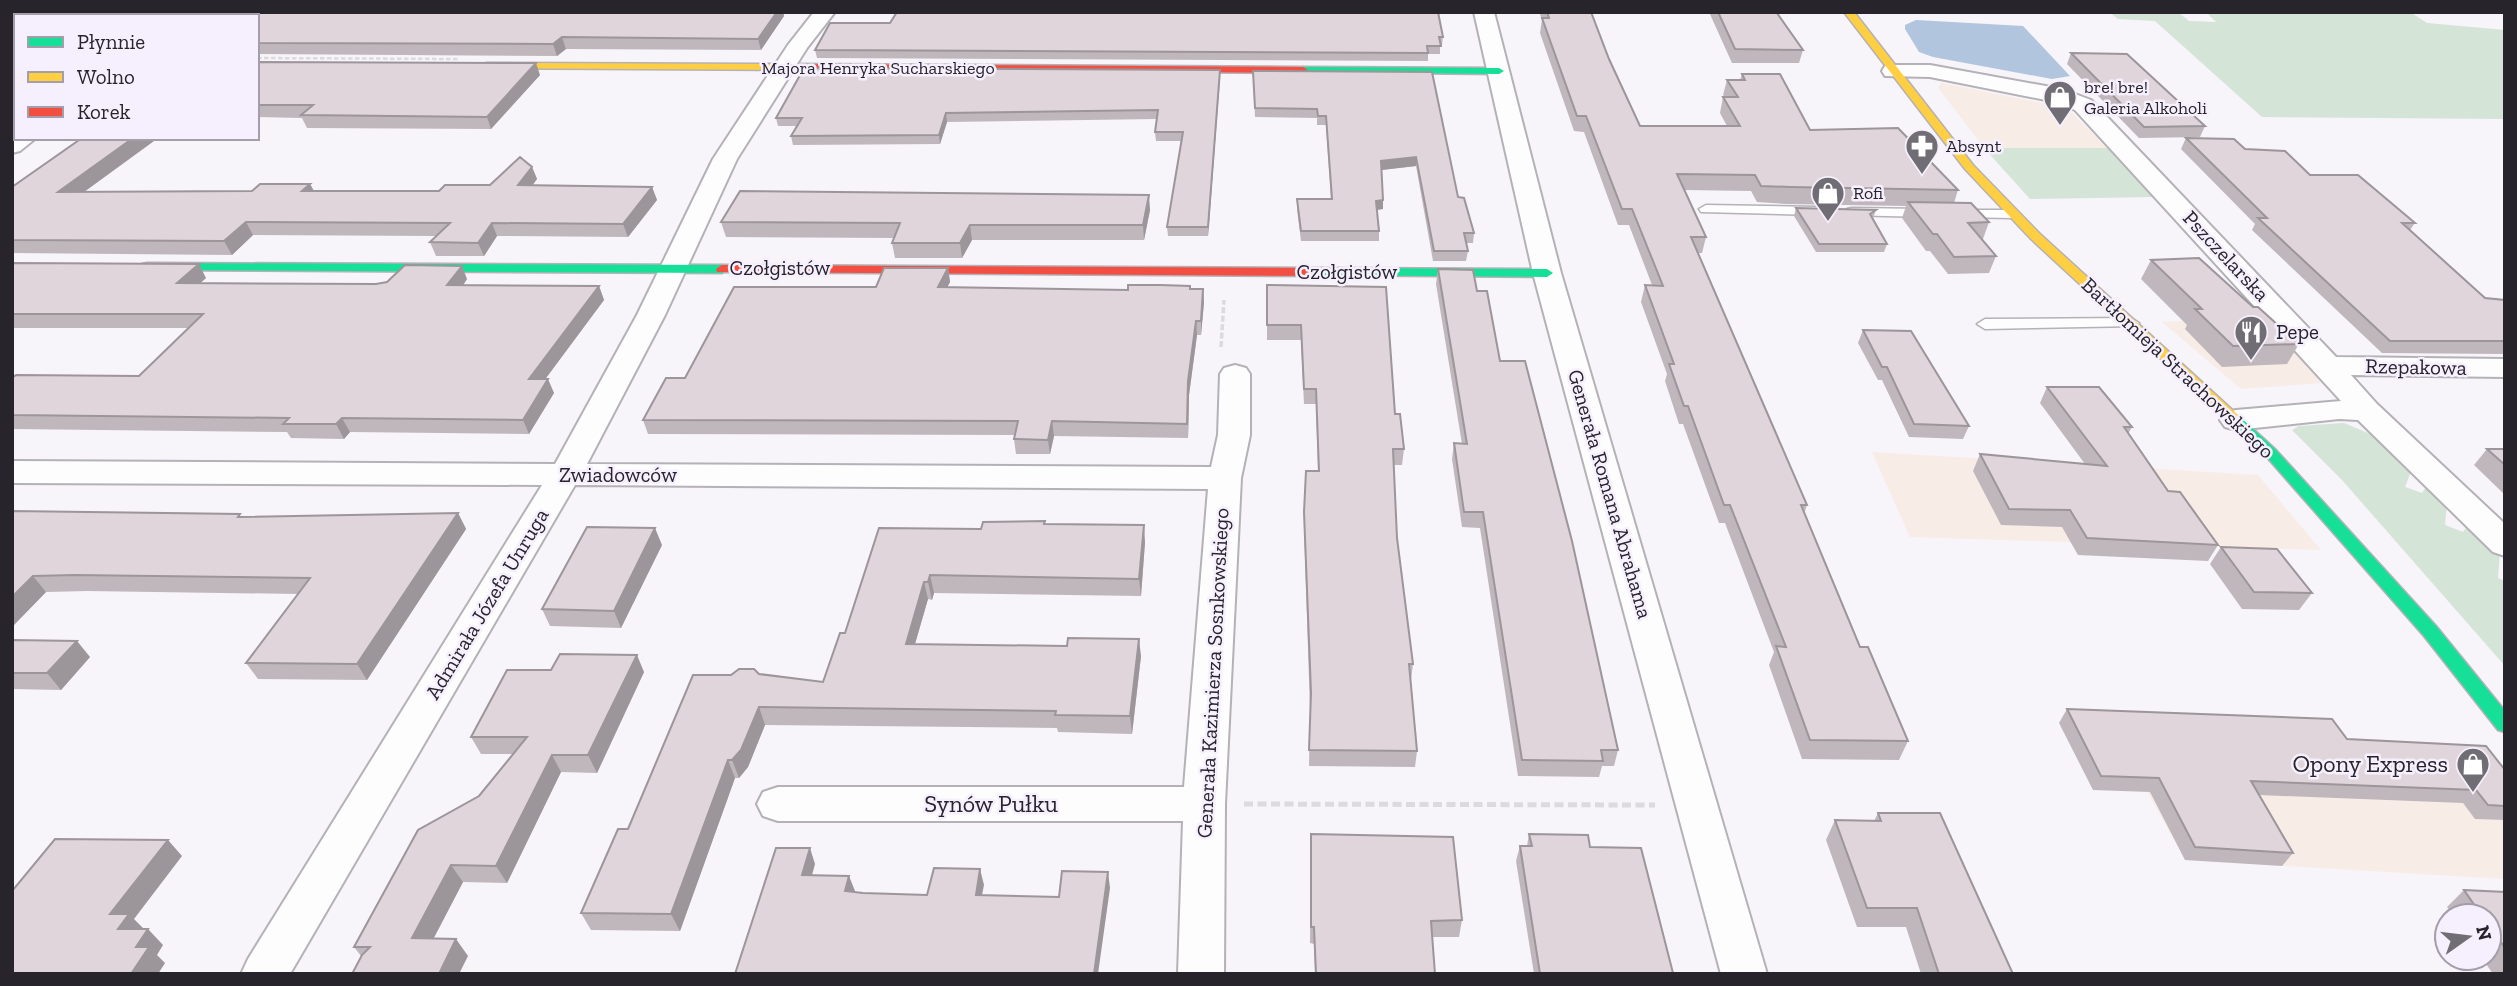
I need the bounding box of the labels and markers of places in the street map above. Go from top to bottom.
place label: bre! bre! Galeria Alkoholi [2083,76,2207,119]
shop icon: bre! bre! Galeria Alkoholi [2041,78,2079,127]
pharmacy icon: Absynt [1903,127,1941,176]
place label: Absynt [1946,135,2002,157]
shop icon: Rofi [1809,174,1847,223]
place label: Rofi [1853,182,1883,204]
restaurant icon: Pepe [2232,313,2270,362]
place label: Pepe [2276,319,2319,344]
shop icon: Opony Express [2454,745,2492,794]
place label: Opony Express [2293,749,2448,778]

